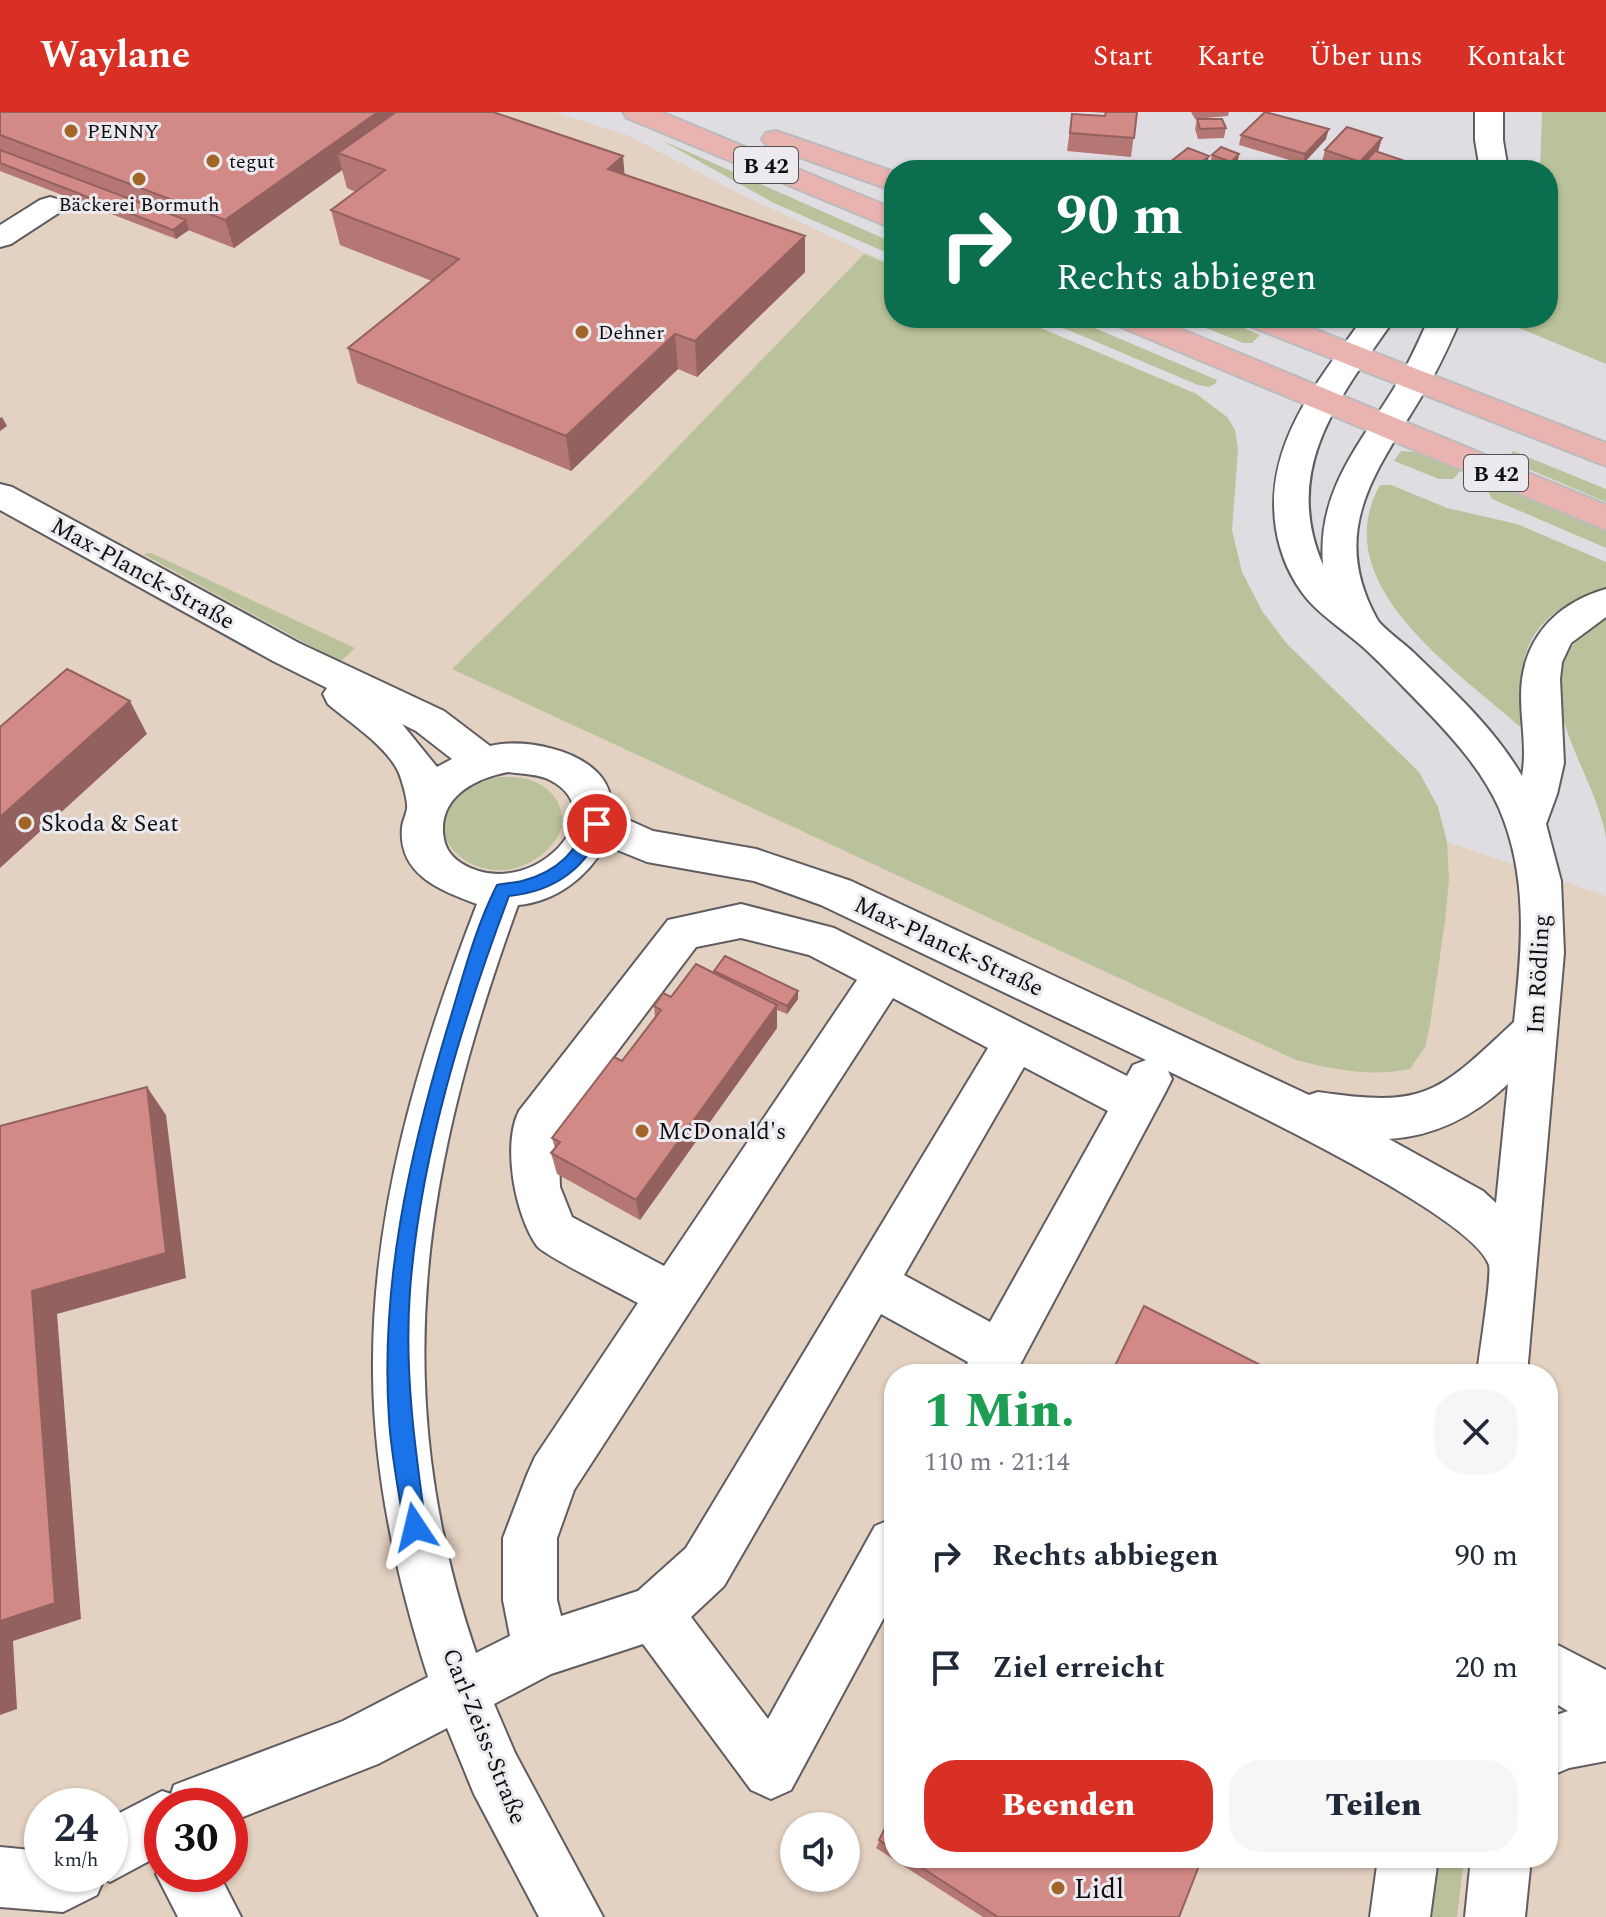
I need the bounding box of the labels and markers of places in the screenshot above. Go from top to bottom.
place label: PENNY [87,117,159,147]
marker: PENNY [62,122,80,140]
place label: tegut [229,147,275,177]
marker: tegut [204,152,222,170]
marker: Bäckerei Bormuth [130,170,148,188]
place label: Bäckerei Bormuth [58,190,220,220]
place label: Dehner [598,318,664,348]
marker: Dehner [573,323,591,341]
pin [563,790,631,858]
place label: Skoda & Seat [41,806,179,842]
marker: Skoda & Seat [16,814,34,832]
place label: McDonald's [658,1114,786,1150]
marker: McDonald's [633,1122,651,1140]
place label: Lidl [1074,1868,1124,1911]
marker: Lidl [1049,1879,1067,1897]

